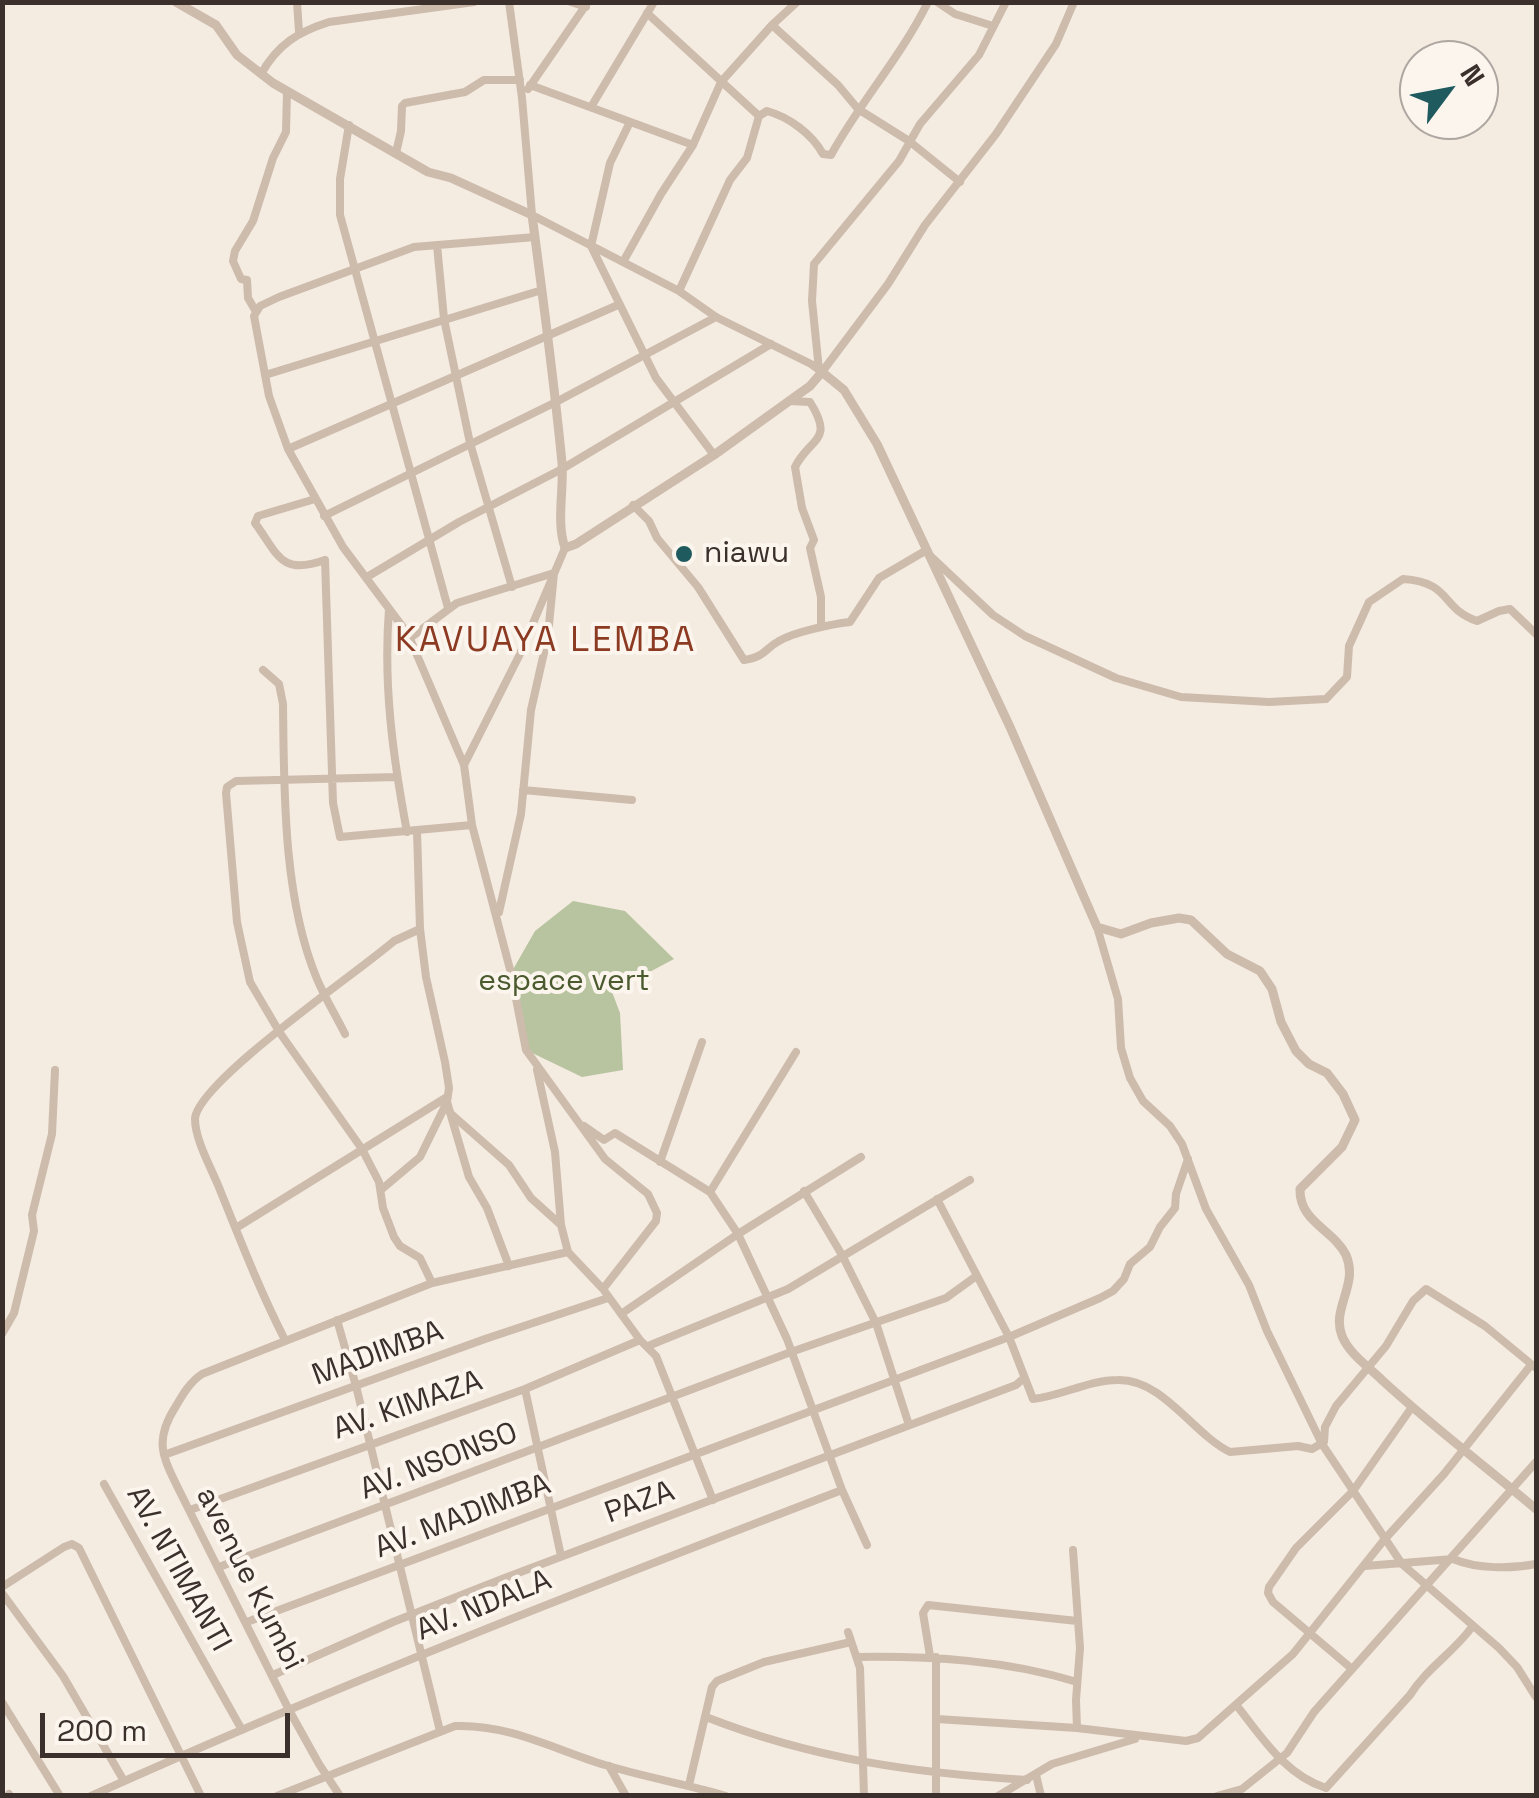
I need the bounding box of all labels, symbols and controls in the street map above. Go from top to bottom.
north arrow [1399,40,1499,140]
text: N [1453,58,1493,93]
place label: niawu [704,536,789,572]
marker: niawu [673,543,695,565]
district label: KAVUAYA LEMBA [395,621,697,663]
park label: espace vert [478,964,650,1000]
street label: MADIMBA [308,1314,448,1394]
street label: AV. KIMAZA [329,1364,487,1448]
street label: AV. NSONSO [355,1416,523,1508]
street label: AV. MADIMBA [370,1467,556,1567]
street label: PAZA [600,1474,680,1532]
street label: AV. NTIMANTI [118,1480,238,1658]
street label: avenue Kumbi [187,1481,311,1677]
street label: AV. NDALA [411,1563,557,1649]
scale bar [45,1693,295,1755]
text: 200 m [57,1711,147,1750]

